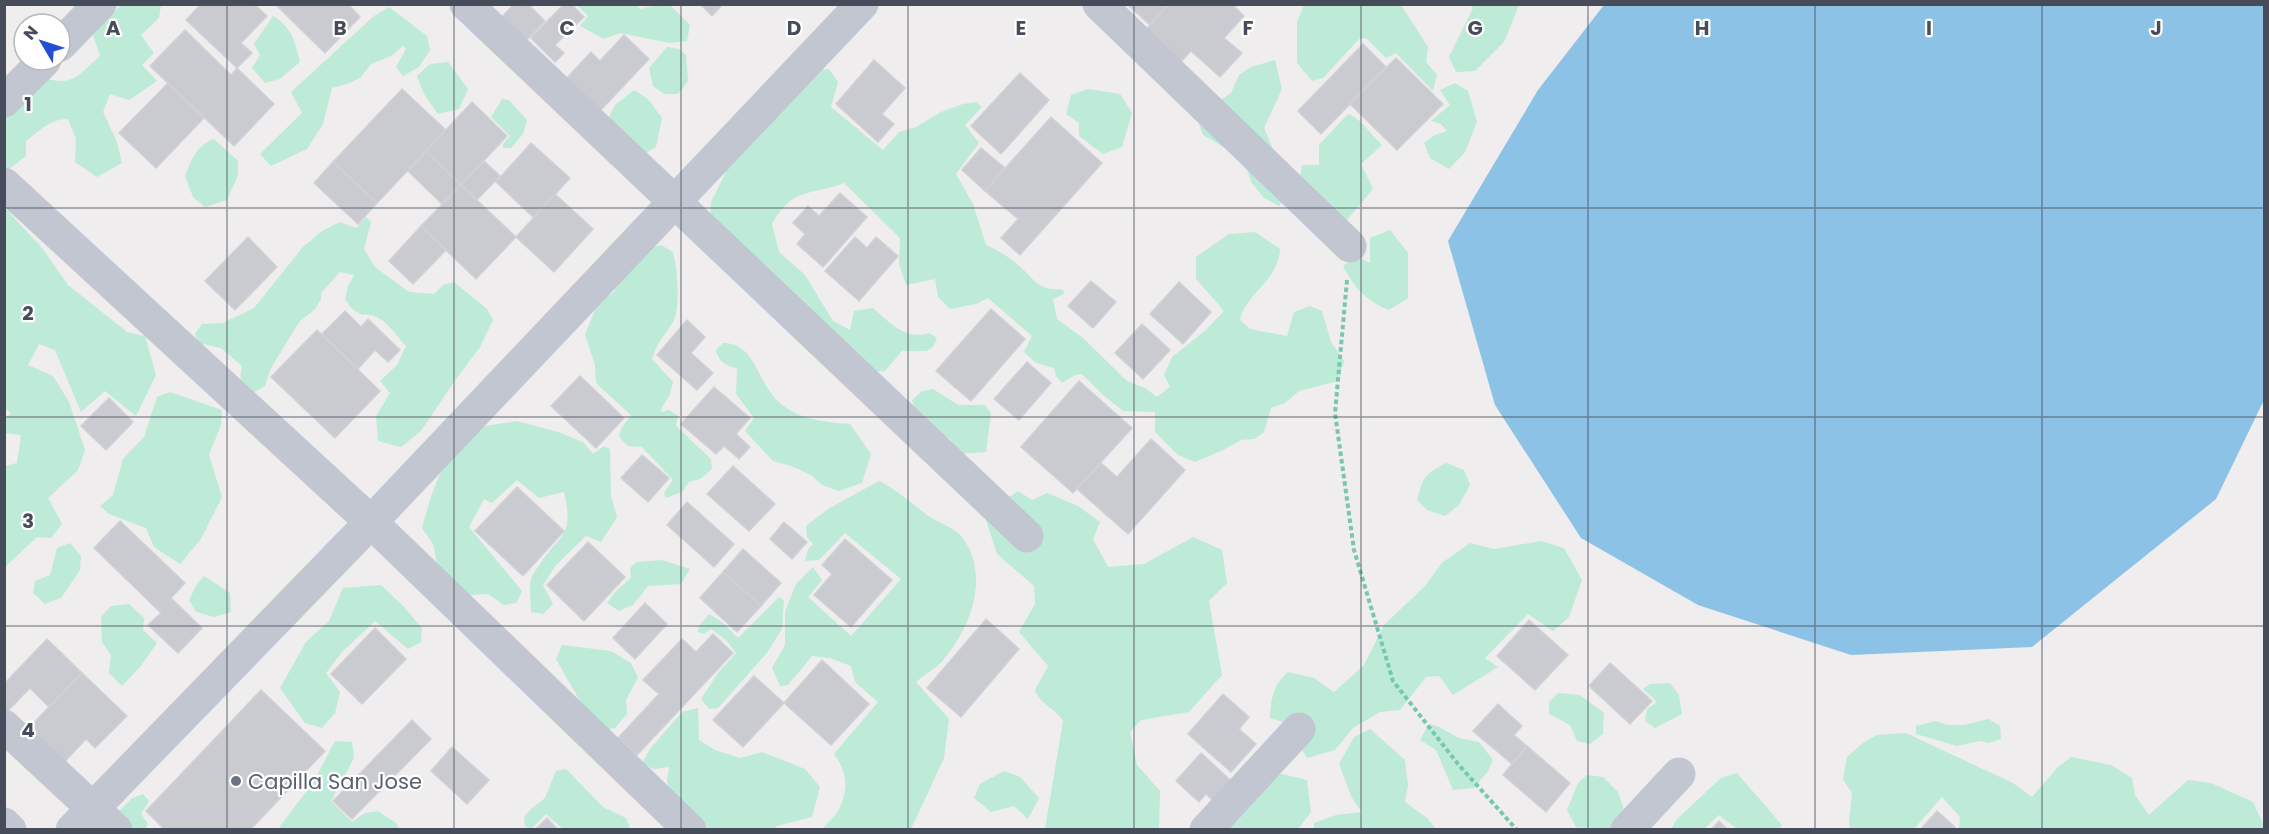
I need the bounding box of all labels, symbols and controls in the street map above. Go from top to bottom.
north arrow [12,12,72,72]
text: A [106,14,121,42]
text: B [333,14,347,42]
text: C [559,14,575,42]
text: D [787,14,801,42]
text: E [1016,14,1026,42]
text: F [1243,14,1254,42]
text: G [1467,14,1483,42]
text: H [1695,14,1709,42]
text: I [1926,14,1932,42]
text: J [2150,14,2162,42]
text: N [18,21,43,45]
text: 1 [24,90,32,118]
text: 2 [22,299,34,327]
text: 3 [22,507,34,535]
text: 4 [21,716,35,744]
place label: Capilla San Jose [248,767,422,796]
marker: Capilla San Jose [229,774,243,788]

